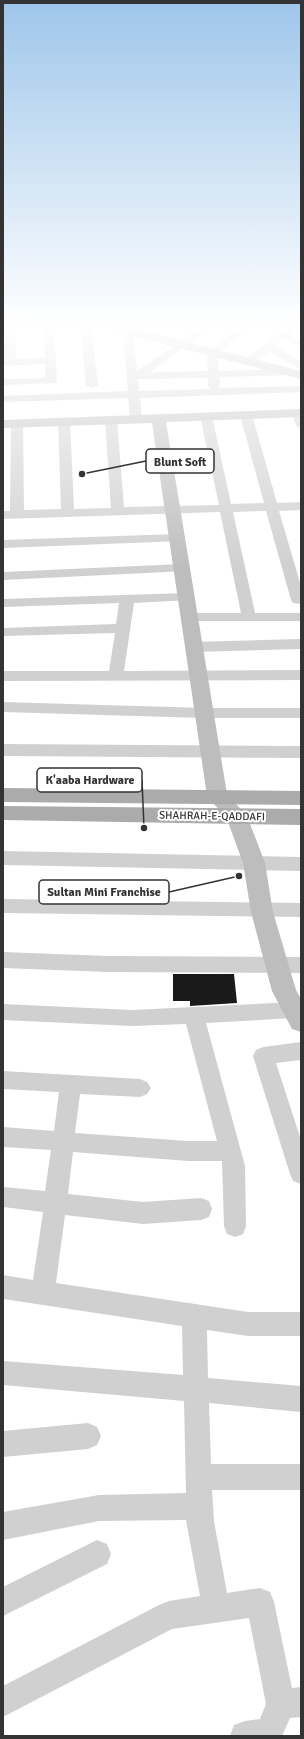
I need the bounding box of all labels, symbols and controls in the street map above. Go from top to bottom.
callout: Blunt Soft [146,449,214,473]
text: Blunt Soft [154,455,207,470]
callout: K'aaba Hardware [37,768,142,792]
text: K'aaba Hardware [46,773,135,788]
street label: SHAHRAH-E-QADDAFI [159,809,265,823]
callout: Sultan Mini Franchise [39,880,169,904]
text: Sultan Mini Franchise [47,885,161,900]

